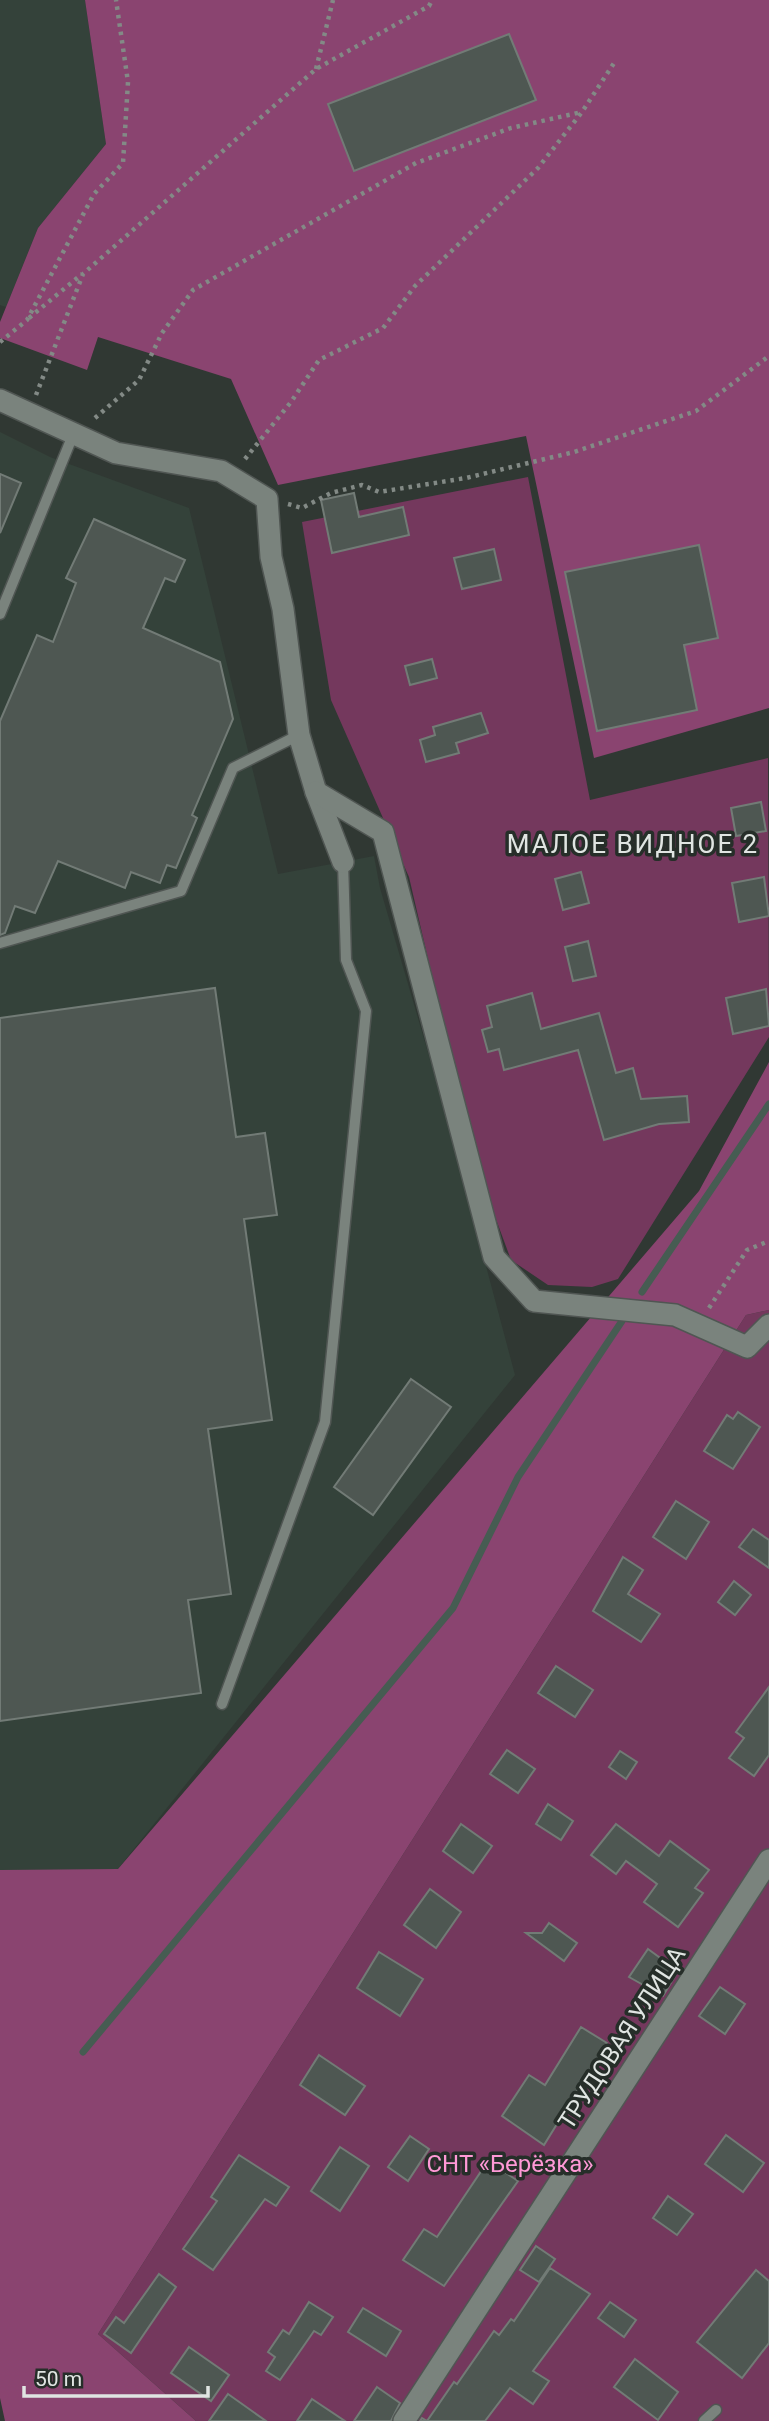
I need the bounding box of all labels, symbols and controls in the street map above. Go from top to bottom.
district label: МАЛОЕ ВИДНОЕ 2 [507,829,759,859]
street label: ТРУДОВАЯ УЛИЦА [553,1941,692,2134]
park label: СНТ «Берёзка» [427,2150,594,2178]
scale bar [24,2354,208,2398]
text: 50 m [35,2367,82,2391]

